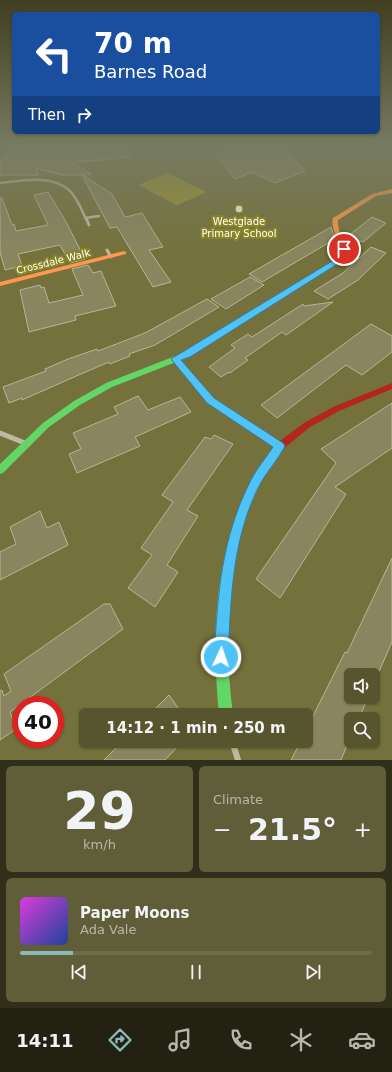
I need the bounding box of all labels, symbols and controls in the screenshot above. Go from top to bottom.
text: 70 m [94,27,172,60]
icon: left [28,28,80,80]
text: Barnes Road [94,61,207,82]
icon: right [73,104,95,126]
text: Then [28,106,65,124]
marker: Westglade Primary School [234,204,244,214]
place label: Westglade Primary School [201,216,277,239]
pin [327,232,361,266]
icon: arrive [333,238,355,260]
street label: Crossdale Walk [15,247,91,276]
position arrow [200,636,242,678]
map controls [344,668,380,748]
button: sound [344,668,380,704]
speed limit sign: 40 [12,696,64,748]
button: search [344,712,380,748]
text: 14:12 · 1 min · 250 m [106,719,286,737]
text: 29 [63,781,136,841]
text: Climate [213,792,263,807]
text: 21.5° [248,812,337,847]
text: − [213,817,231,842]
text: + [354,817,372,842]
text: km/h [83,837,116,852]
text: Paper Moons [80,904,189,922]
text: Ada Vale [80,922,136,937]
icon: previous [68,961,90,983]
icon: pause [185,961,207,983]
icon: next [302,961,324,983]
icon: directions [106,1026,134,1054]
icon: music [166,1026,194,1054]
icon: phone [227,1026,255,1054]
icon: climate [287,1026,315,1054]
icon: car [348,1026,376,1054]
text: 14:11 [16,1030,74,1051]

